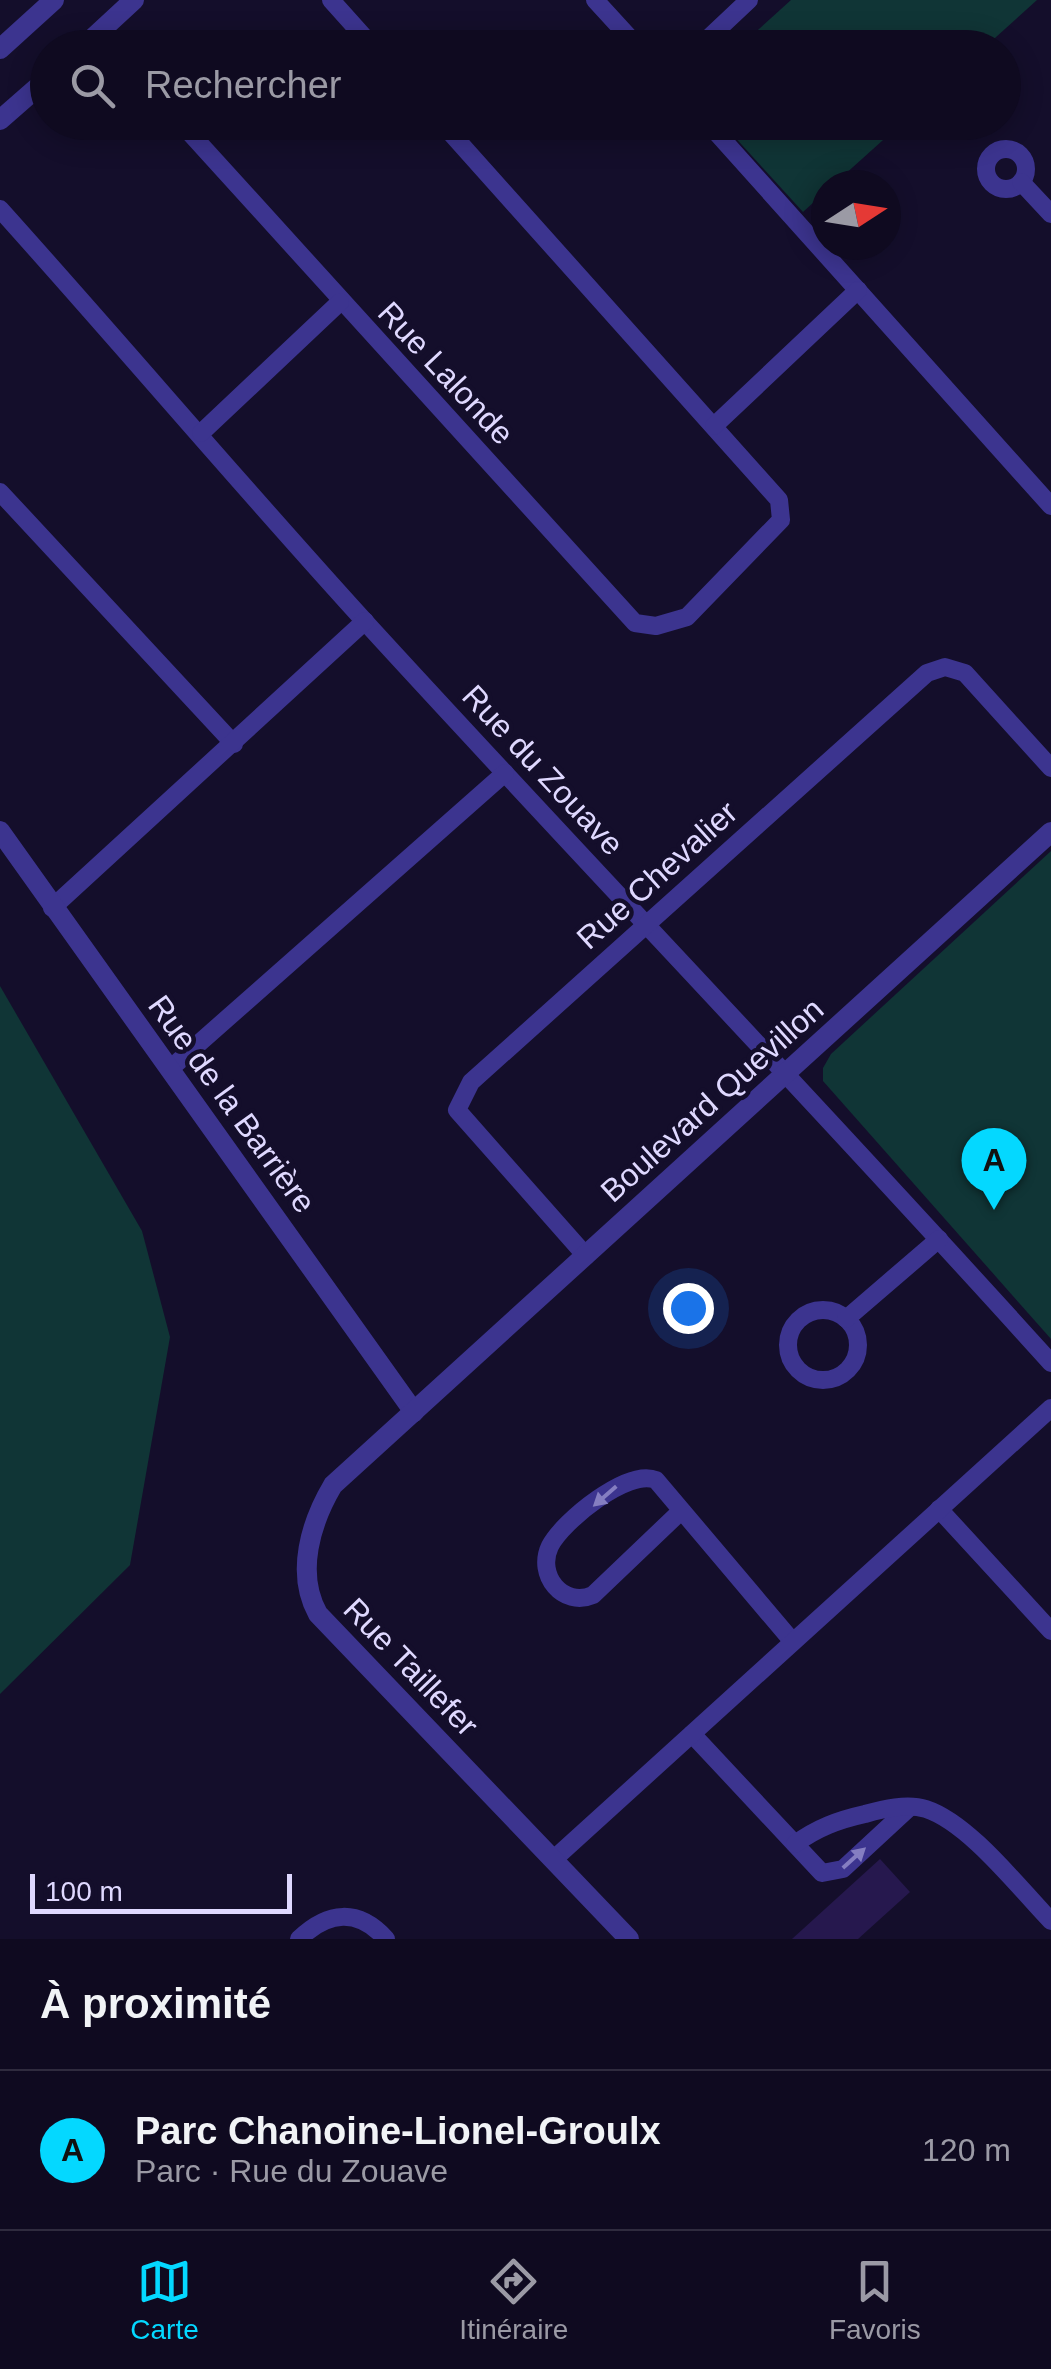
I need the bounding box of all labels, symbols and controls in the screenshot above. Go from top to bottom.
search box [30,30,1021,140]
icon: search [65,58,120,113]
text: Rechercher [145,64,341,106]
north arrow [811,170,901,260]
street label: Rue Lalonde [371,294,521,452]
street label: Rue du Zouave [455,678,631,862]
street label: Rue Chevalier [570,794,745,956]
street label: Rue de la Barrière [141,988,323,1220]
street label: Boulevard Quevillon [594,991,830,1209]
pin: A [962,1128,1026,1210]
your location [663,1283,714,1334]
one-way arrow [592,1484,617,1506]
street label: Rue Taillefer [336,1591,486,1744]
one-way arrow [841,1848,866,1870]
scale bar [30,1869,292,1914]
text: 100 m [45,1876,123,1907]
text: À proximité [40,1980,271,2027]
text: Parc Chanoine-Lionel-Groulx [135,2110,661,2152]
text: A [61,2132,84,2168]
text: 120 m [922,2132,1011,2168]
text: Parc · Rue du Zouave [135,2153,448,2189]
tab: Carte [130,2254,199,2346]
tab: Itinéraire [459,2254,568,2346]
tab: Favoris [829,2254,921,2346]

